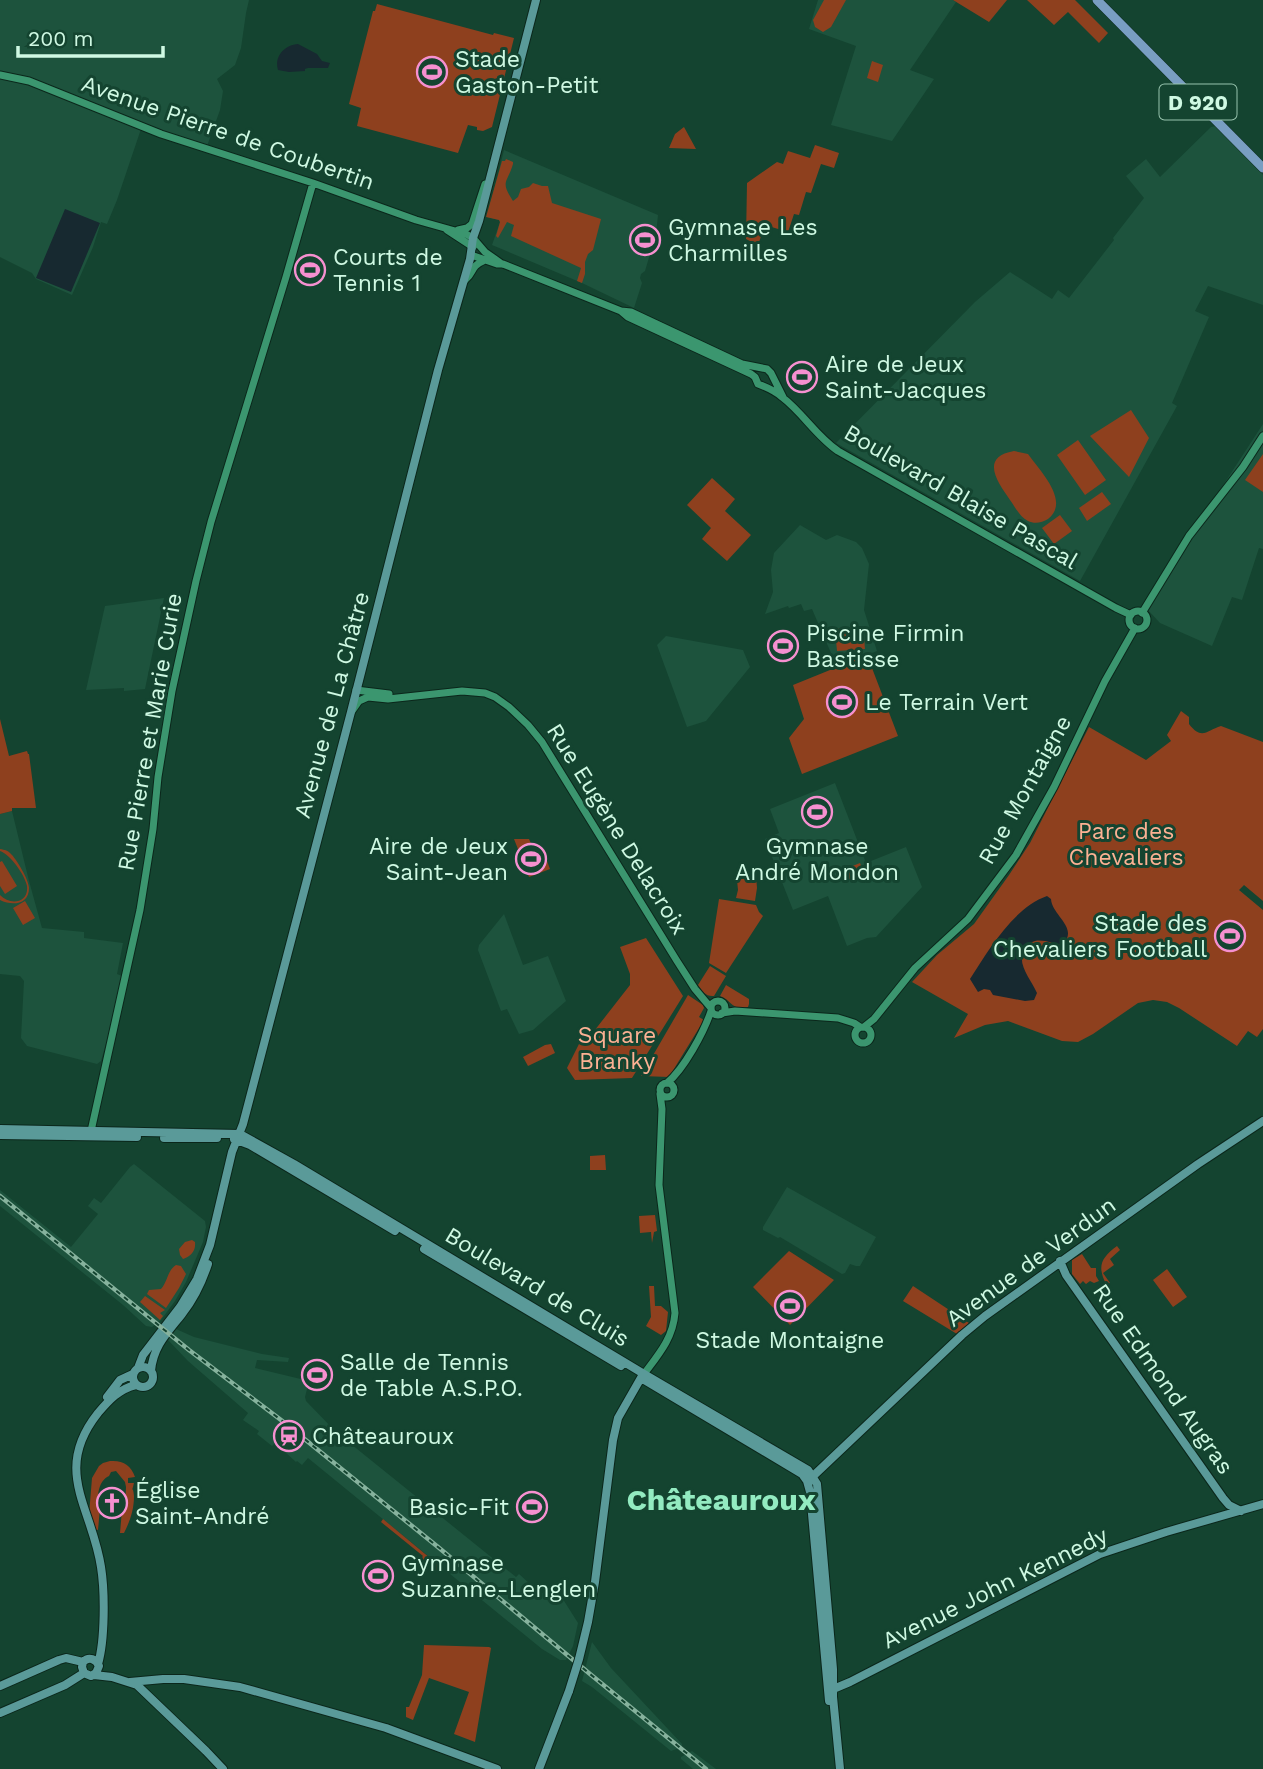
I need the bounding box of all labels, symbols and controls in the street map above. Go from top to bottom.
scale bar [18,14,163,58]
text: 200 m [28,26,94,51]
place label: Stade Gaston-Petit [455,46,599,99]
sports icon: Stade Gaston-Petit [415,55,449,89]
street label: Avenue Pierre de Coubertin [78,70,378,196]
road number: D 920 [1160,84,1236,119]
place label: Gymnase Les Charmilles [668,214,818,267]
sports icon: Gymnase Les Charmilles [628,223,662,257]
place label: Courts de Tennis 1 [333,244,443,297]
sports icon: Courts de Tennis 1 [293,253,327,287]
place label: Aire de Jeux Saint-Jacques [825,351,986,404]
sports icon: Aire de Jeux Saint-Jacques [785,360,819,394]
street label: Boulevard Blaise Pascal [839,419,1083,575]
street label: Avenue de La Châtre [289,589,375,821]
street label: Rue Pierre et Marie Curie [112,591,188,873]
place label: Piscine Firmin Bastisse [806,620,964,673]
sports icon: Piscine Firmin Bastisse [766,629,800,663]
sports icon: Le Terrain Vert [825,685,859,719]
place label: Le Terrain Vert [865,689,1028,716]
street label: Rue Montaigne [973,711,1077,869]
street label: Rue Eugène Delacroix [541,719,693,939]
sports icon: Gymnase André Mondon [800,795,834,829]
park label: Parc des Chevaliers [1068,818,1184,871]
place label: Aire de Jeux Saint-Jean [369,833,508,886]
place label: Gymnase André Mondon [735,833,899,886]
sports icon: Aire de Jeux Saint-Jean [514,842,548,876]
place label: Stade des Chevaliers Football [993,910,1207,963]
sports icon: Stade des Chevaliers Football [1213,919,1247,953]
park label: Square Branky [578,1022,656,1075]
street label: Avenue de Verdun [941,1191,1121,1333]
street label: Boulevard de Cluis [440,1221,634,1353]
street label: Rue Edmond Augras [1087,1279,1239,1479]
sports icon: Stade Montaigne [773,1289,807,1323]
place label: Stade Montaigne [696,1327,884,1354]
place label: Salle de Tennis de Table A.S.P.O. [340,1349,523,1402]
sports icon: Salle de Tennis de Table A.S.P.O. [300,1358,334,1392]
station icon: Châteauroux [272,1419,306,1453]
place label: Châteauroux [312,1423,454,1450]
place label: Église Saint-André [135,1477,269,1530]
district label: Châteauroux [626,1482,816,1517]
church icon: Église Saint-André [95,1486,129,1520]
sports icon: Basic-Fit [515,1490,549,1524]
place label: Basic-Fit [409,1494,509,1521]
street label: Avenue John Kennedy [878,1522,1112,1654]
place label: Gymnase Suzanne-Lenglen [401,1550,596,1603]
sports icon: Gymnase Suzanne-Lenglen [361,1559,395,1593]

